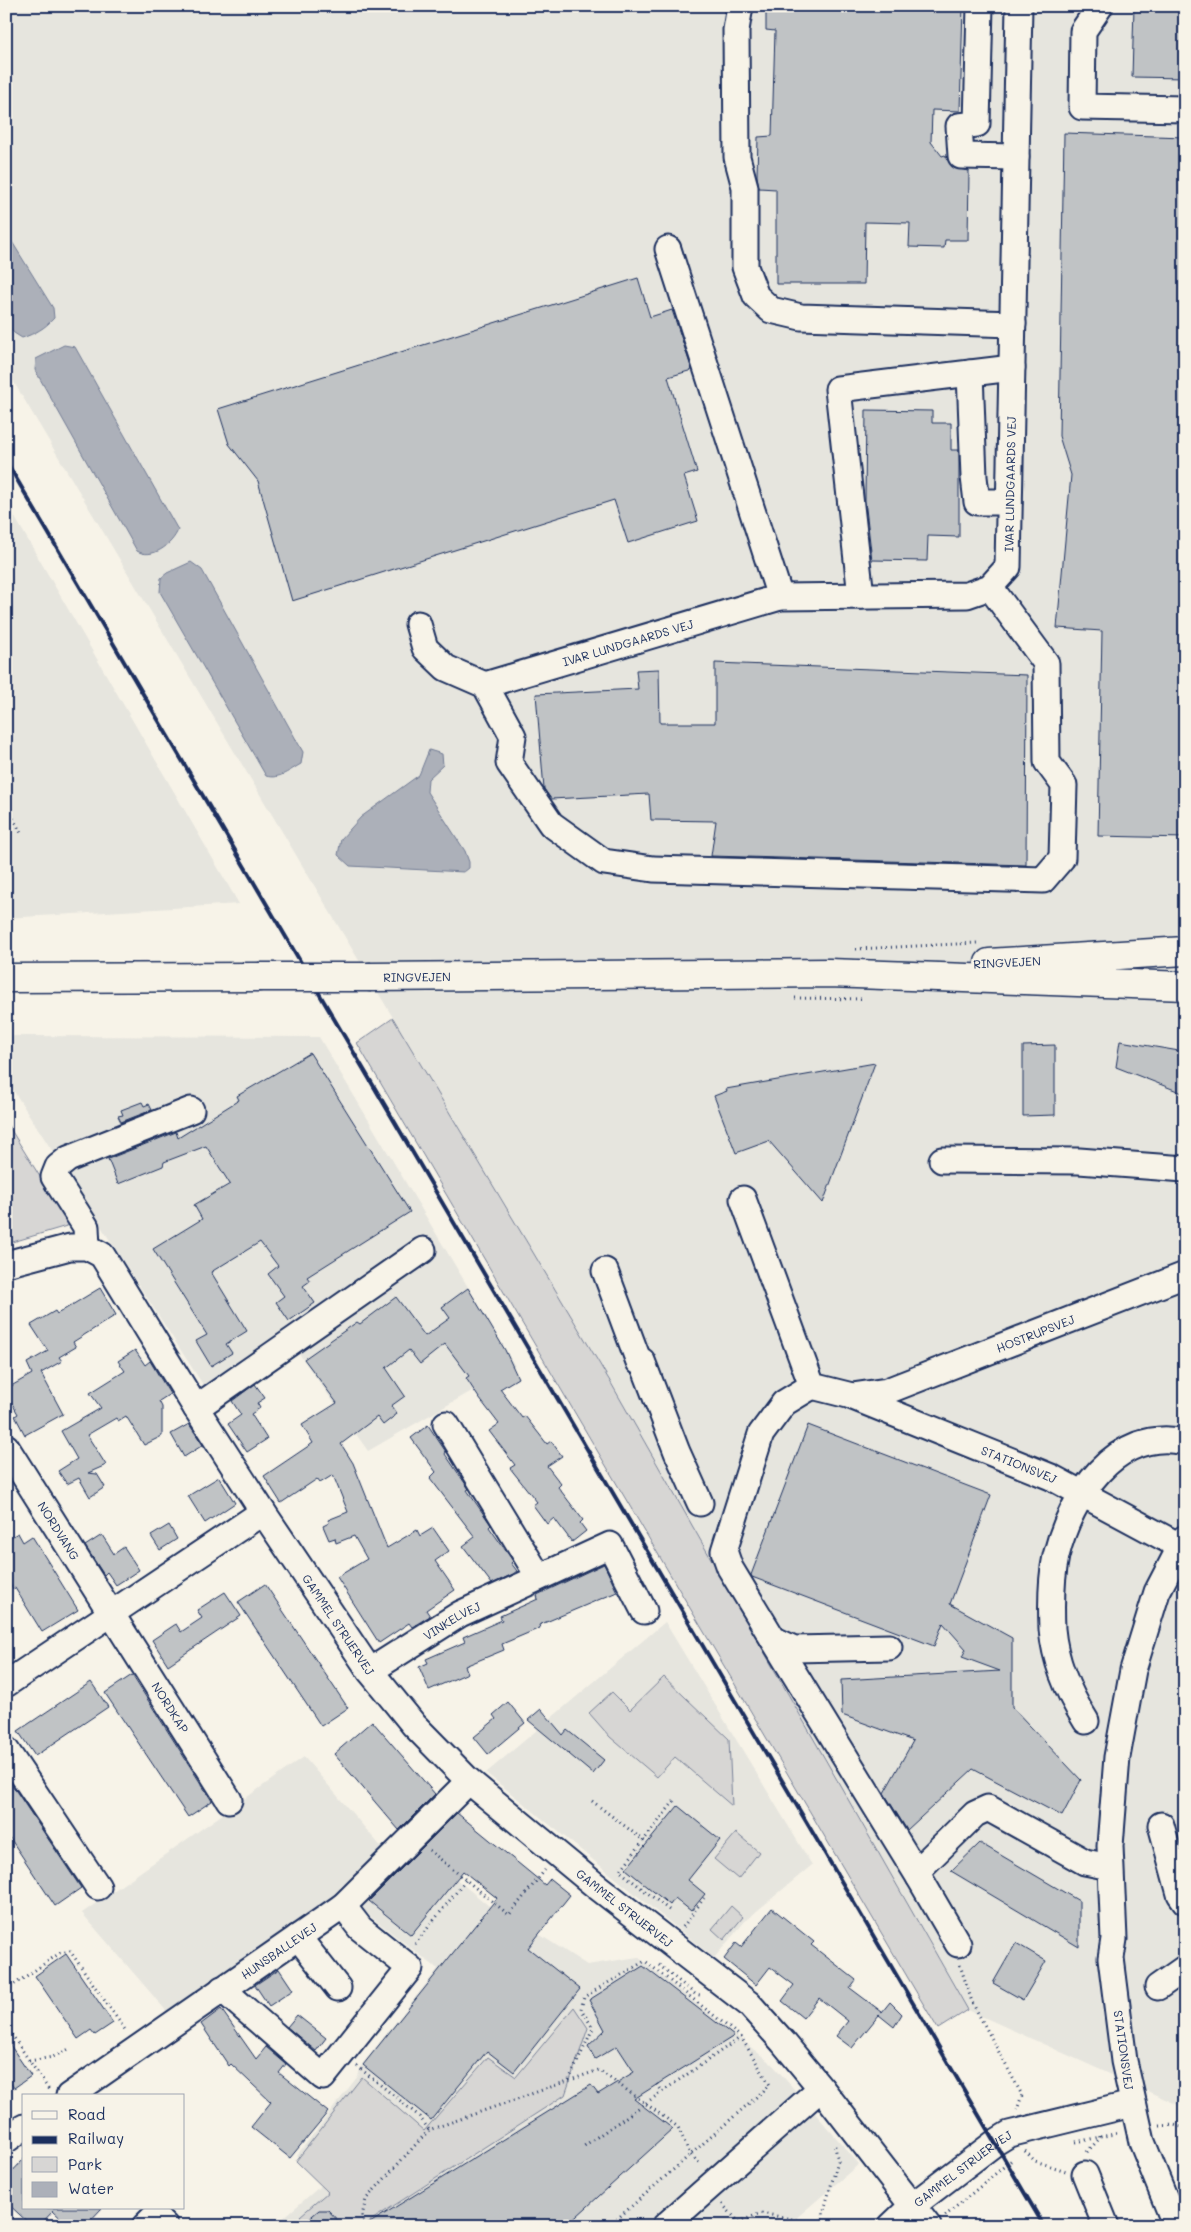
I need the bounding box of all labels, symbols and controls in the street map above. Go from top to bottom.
street label: IVAR LUNDGAARDS VEJ [1000,416,1019,552]
street label: IVAR LUNDGAARDS VEJ [560,615,696,669]
street label: RINGVEJEN [973,952,1041,972]
street label: RINGVEJEN [383,968,451,985]
street label: HOSTRUPSVEJ [994,1311,1077,1356]
street label: STATIONSVEJ [979,1442,1060,1487]
street label: NORDVANG [34,1498,83,1563]
street label: GAMMEL STRUERVEJ [299,1571,379,1678]
street label: VINKELVEJ [420,1598,483,1643]
street label: NORDKAP [148,1679,193,1736]
street label: GAMMEL STRUERVEJ [573,1865,677,1951]
street label: HUNSBALLEVEJ [238,1919,320,1983]
street label: STATIONSVEJ [1111,2009,1138,2091]
legend [22,2094,185,2210]
text: Road [68,2104,105,2124]
street label: GAMMEL STRUERVEJ [910,2126,1015,2210]
text: Railway [68,2128,124,2148]
text: Park [68,2154,102,2174]
text: Water [68,2178,114,2198]

